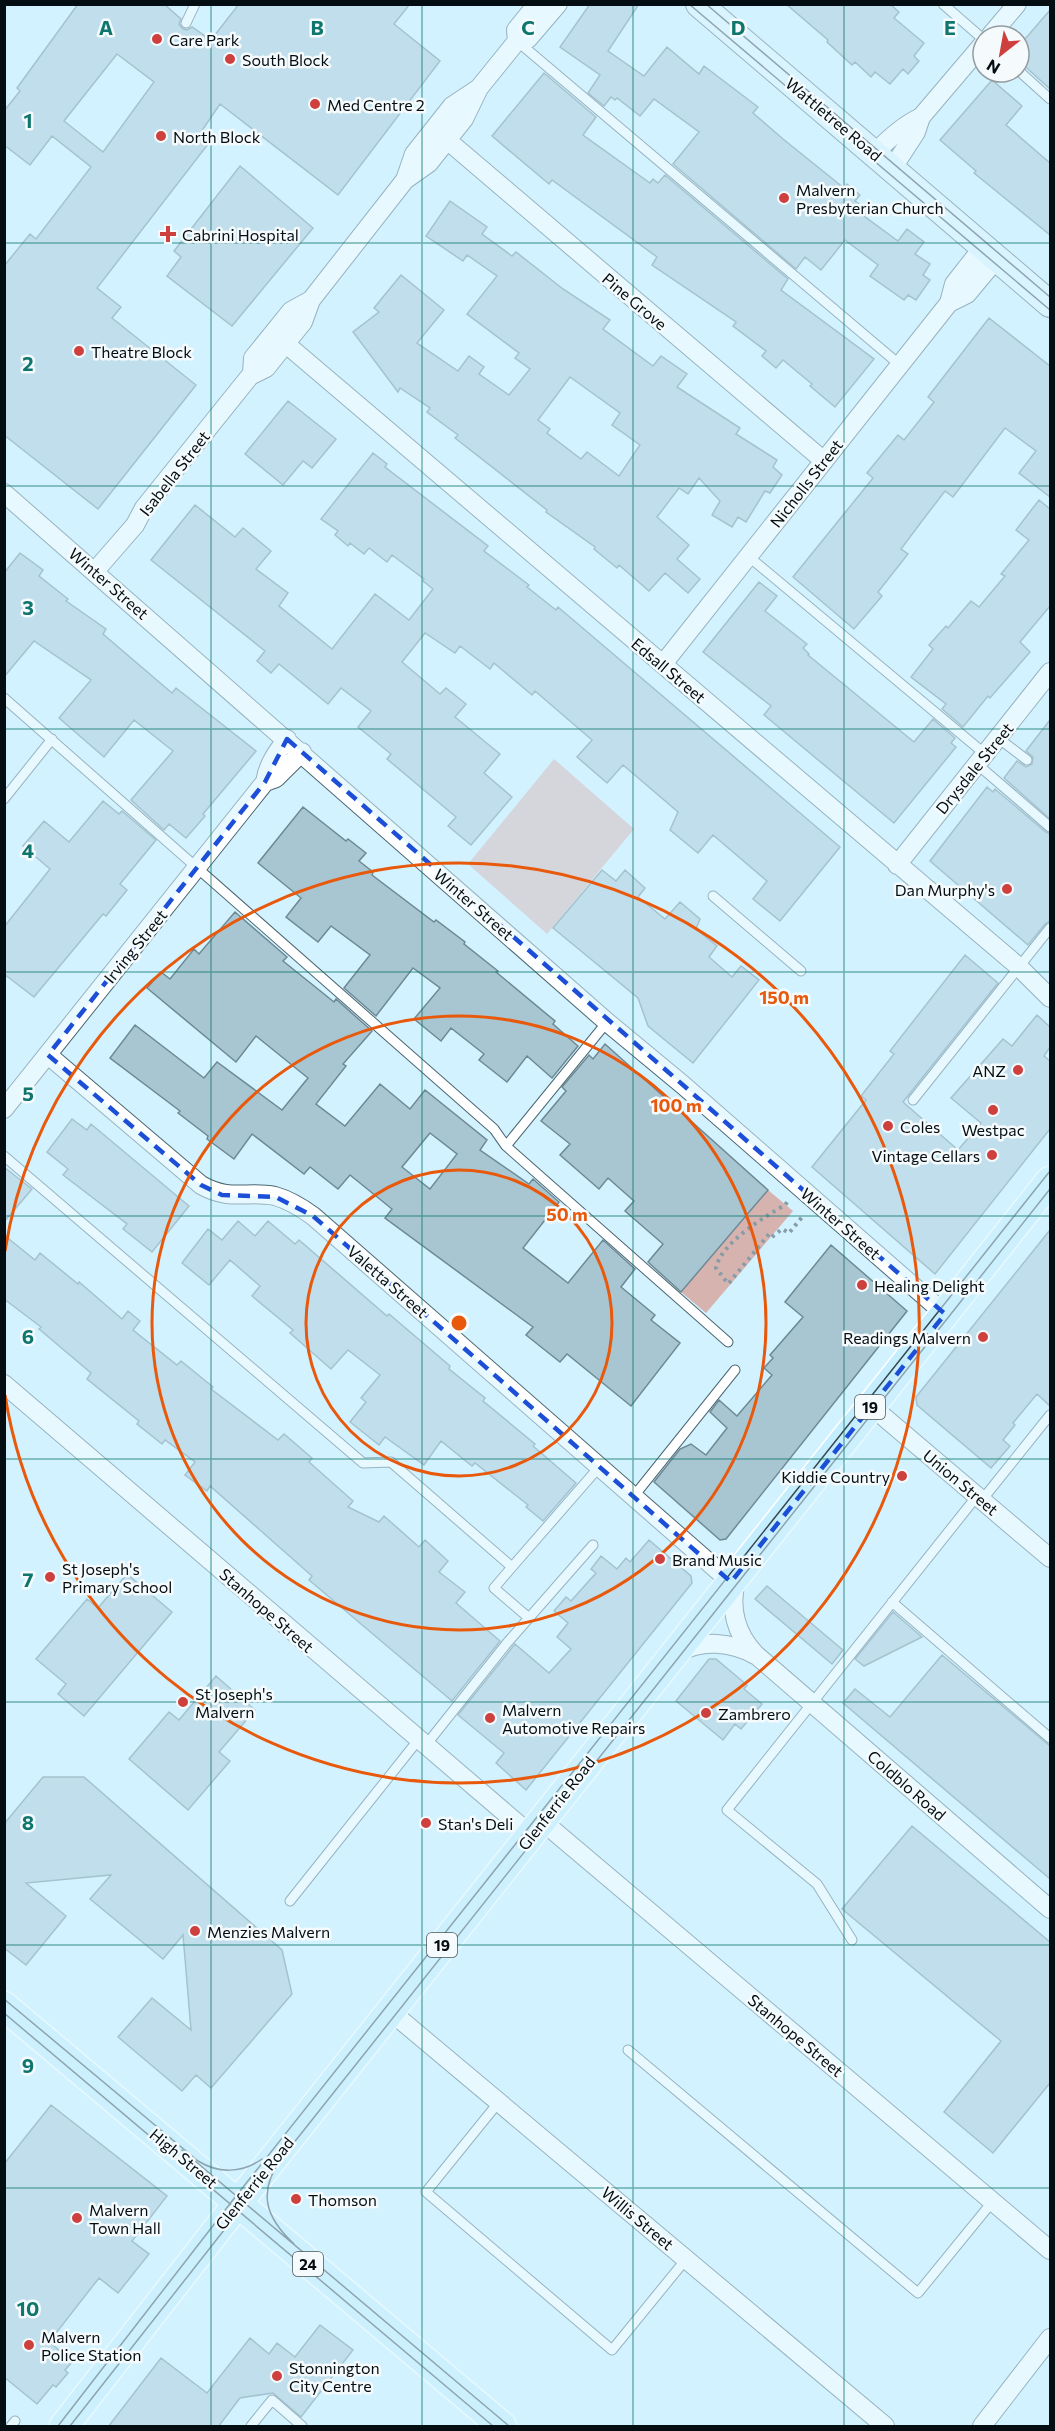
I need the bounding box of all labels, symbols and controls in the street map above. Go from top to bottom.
text: A [99,15,113,39]
text: B [310,15,324,39]
text: C [521,15,535,39]
text: D [731,15,745,39]
text: E [944,15,956,39]
north arrow [971,24,1031,84]
place label: Care Park [169,30,240,49]
marker: Care Park [150,32,164,46]
place label: South Block [242,50,330,69]
marker: South Block [223,52,237,66]
text: N [983,56,1003,79]
street label: Wattletree Road [782,73,886,165]
place label: Med Centre 2 [327,95,425,114]
marker: Med Centre 2 [308,97,322,111]
text: 1 [23,108,33,132]
place label: North Block [173,127,261,146]
marker: North Block [154,129,168,143]
place label: Malvern Presbyterian Church [796,180,944,217]
marker: Malvern Presbyterian Church [777,191,791,205]
marker: Cabrini Hospital [159,225,177,243]
place label: Cabrini Hospital [182,225,299,244]
street label: Pine Grove [599,269,671,333]
place label: Theatre Block [91,342,192,361]
marker: Theatre Block [72,344,86,358]
text: 2 [22,351,34,375]
street label: Isabella Street [135,426,213,519]
street label: Nicholls Street [766,435,847,531]
street label: Winter Street [65,543,153,623]
text: 3 [22,595,34,619]
street label: Edsall Street [628,634,710,707]
street label: Drysdale Street [931,718,1017,818]
text: 4 [22,838,34,862]
street label: Winter Street [430,864,518,944]
place label: Dan Murphy's [895,880,995,899]
marker: Dan Murphy's [1000,882,1014,896]
street label: Irving Street [100,905,171,987]
text: 150 m [759,986,809,1008]
place label: ANZ [972,1061,1006,1080]
marker: ANZ [1011,1063,1025,1077]
text: 5 [22,1081,34,1105]
text: 100 m [650,1094,702,1116]
marker: Westpac [986,1103,1000,1117]
place label: Coles [900,1117,940,1136]
marker: Coles [881,1119,895,1133]
place label: Westpac [961,1120,1025,1139]
place label: Vintage Cellars [872,1146,980,1165]
marker: Vintage Cellars [985,1148,999,1162]
street label: Winter Street [797,1183,885,1263]
text: 50 m [546,1203,588,1225]
street label: Valetta Street [344,1241,433,1321]
place label: Healing Delight [874,1276,985,1295]
marker: Healing Delight [855,1278,869,1292]
centre of rings [449,1313,469,1333]
text: 6 [22,1324,34,1348]
place label: Readings Malvern [843,1328,971,1347]
marker: Readings Malvern [976,1330,990,1344]
road number: 19 [855,1395,885,1419]
street label: Union Street [920,1445,1003,1519]
place label: Kiddie Country [781,1467,890,1486]
marker: Kiddie Country [895,1469,909,1483]
place label: Brand Music [672,1550,762,1569]
marker: Brand Music [653,1552,667,1566]
place label: St Joseph's Primary School [62,1559,172,1596]
street label: Stanhope Street [216,1564,318,1656]
text: 7 [23,1567,34,1591]
marker: St Joseph's Primary School [43,1570,57,1584]
place label: St Joseph's Malvern [195,1684,273,1721]
marker: St Joseph's Malvern [176,1695,190,1709]
place label: Malvern Automotive Repairs [502,1700,645,1737]
place label: Zambrero [718,1704,791,1723]
marker: Zambrero [699,1706,713,1720]
marker: Malvern Automotive Repairs [483,1711,497,1725]
street label: Coldblo Road [864,1746,950,1824]
street label: Glenferrie Road [514,1752,598,1854]
text: 8 [22,1810,34,1834]
place label: Stan's Deli [438,1814,513,1833]
marker: Stan's Deli [419,1816,433,1830]
place label: Menzies Malvern [207,1922,330,1941]
marker: Menzies Malvern [188,1924,202,1938]
road number: 19 [427,1933,457,1957]
street label: Stanhope Street [745,1990,848,2081]
text: 9 [22,2053,34,2077]
street label: High Street [146,2124,222,2192]
street label: Glenferrie Road [211,2133,297,2233]
street label: Willis Street [598,2182,678,2254]
place label: Thomson [308,2190,377,2209]
marker: Thomson [289,2192,303,2206]
place label: Malvern Town Hall [89,2200,161,2237]
marker: Malvern Town Hall [70,2211,84,2225]
road number: 24 [293,2252,323,2276]
text: 10 [17,2296,39,2320]
place label: Malvern Police Station [41,2327,141,2364]
marker: Malvern Police Station [22,2338,36,2352]
place label: Stonnington City Centre [289,2358,380,2395]
marker: Stonnington City Centre [270,2369,284,2383]

